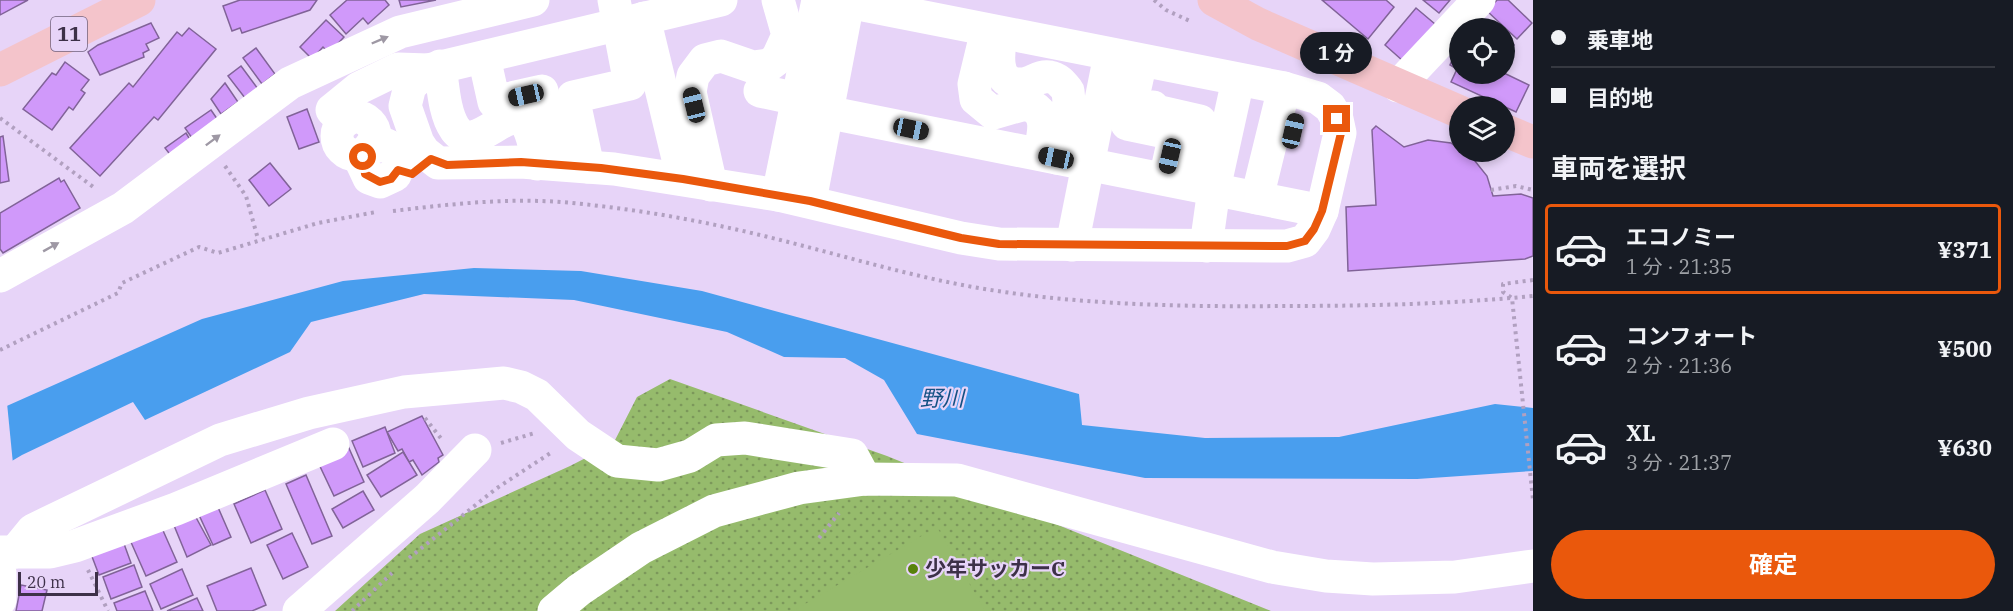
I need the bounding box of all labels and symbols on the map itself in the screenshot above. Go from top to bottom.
road number: 11 [51,17,87,51]
callout: 1 分 [1301,32,1373,74]
one-way arrow [371,35,389,45]
car [506,82,546,108]
car [681,85,707,125]
route end [1323,105,1350,132]
car [1280,111,1306,151]
car [892,116,930,142]
one-way arrow [205,134,221,146]
car [1157,136,1183,176]
route start [349,143,376,170]
car [1037,145,1075,171]
one-way arrow [43,242,60,252]
water label: 野川 [920,383,966,412]
place label: 少年サッカーC [925,554,1065,582]
marker: 少年サッカーC [906,562,920,576]
scale bar [18,569,98,596]

